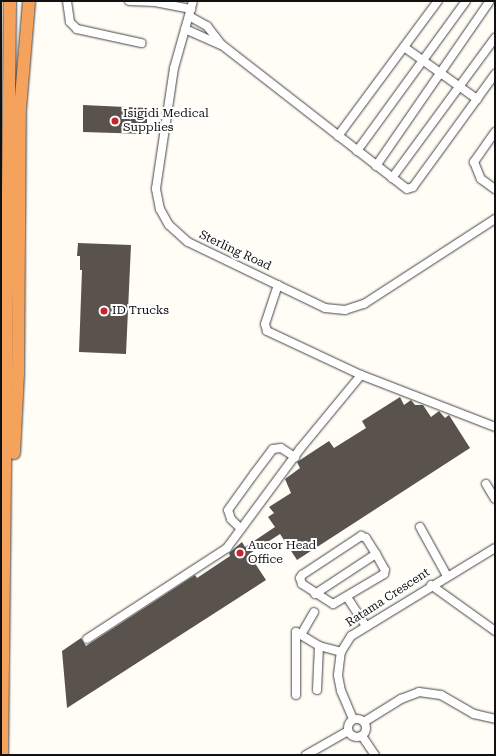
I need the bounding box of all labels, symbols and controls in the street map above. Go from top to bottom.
place label: Isigidi Medical Supplies [123,107,209,135]
marker: Isigidi Medical Supplies [110,116,120,126]
street label: Sterling Road [197,228,273,274]
place label: ID Trucks [112,304,169,318]
marker: ID Trucks [99,306,109,316]
place label: Aucor Head Office [248,539,316,567]
marker: Aucor Head Office [235,548,245,558]
street label: Ratama Crescent [343,565,433,631]

